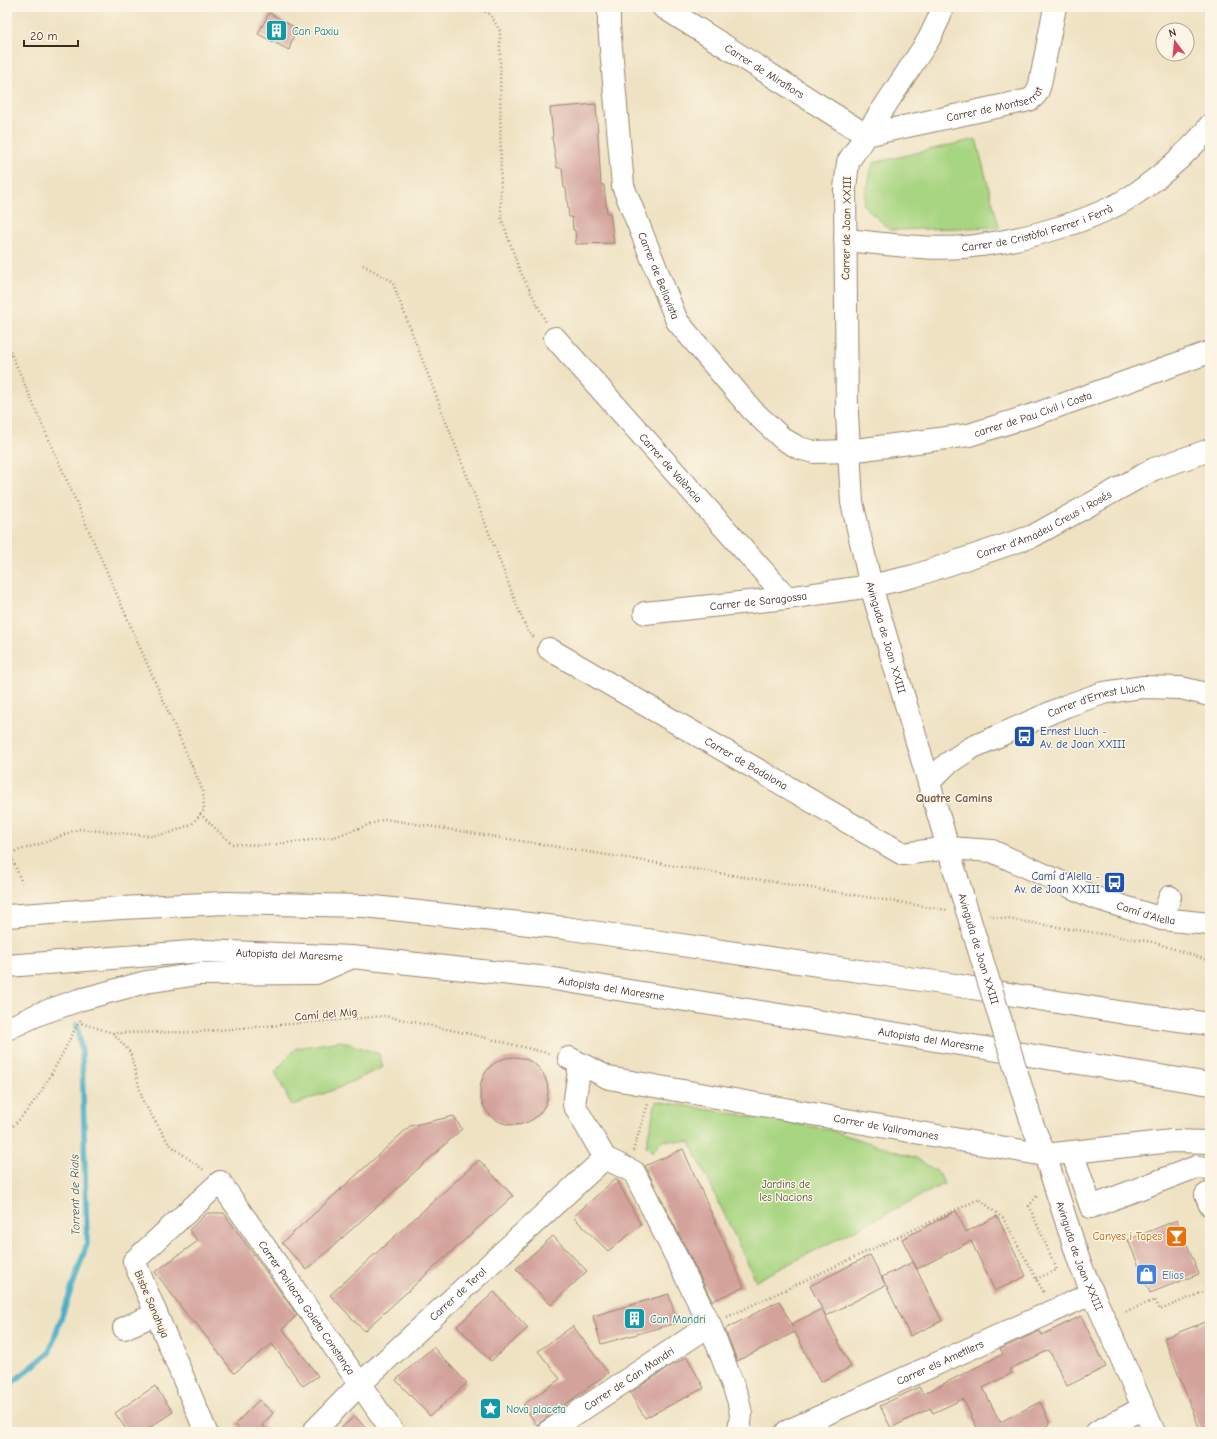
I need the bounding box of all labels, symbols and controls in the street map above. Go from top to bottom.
building icon: Can Paxiu [264,18,290,44]
scale bar [24,22,78,48]
north arrow [1155,22,1195,62]
place label: Can Paxiu [292,25,339,38]
text: N [1167,26,1178,40]
text: 20 m [30,29,58,43]
street label: Carrer de Miraflors [722,42,807,102]
street label: Carrer de Montserrat [945,84,1046,125]
street label: Carrer de Joan XXIII [839,176,854,280]
street label: Carrer de Cristòfol Ferrer i Ferrà [961,202,1115,254]
street label: Carrer de Bellavista [635,230,682,321]
street label: carrer de Pau Civil i Costa [973,389,1094,440]
street label: Carrer de València [636,431,705,505]
street label: Carrer d'Amadeu Creus i Rosés [975,488,1114,562]
street label: Avinguda de Joan XXIII [863,581,908,695]
street label: Carrer de Saragossa [709,589,808,613]
street label: Carrer d'Ernest Lluch [1045,681,1146,720]
bus stop icon: Ernest Lluch - Av. de Joan XXIII [1011,724,1037,750]
place label: Ernest Lluch - Av. de Joan XXIII [1040,725,1126,751]
street label: Carrer de Badalona [702,735,790,793]
district label: Quatre Camins [916,791,992,805]
bus stop icon: Camí d'Alella - Av. de Joan XXIII [1102,869,1128,895]
place label: Camí d'Alella - Av. de Joan XXIII [1014,870,1100,896]
street label: Avinguda de Joan XXIII [955,892,1001,1006]
street label: Camí d'Alella [1115,899,1176,927]
street label: Autopista del Maresme [236,946,344,964]
street label: Autopista del Maresme [557,974,666,1004]
street label: Camí del Mig [294,1005,358,1024]
street label: Autopista del Maresme [877,1025,986,1055]
street label: Carrer de Vallromanes [832,1112,940,1143]
water label: Torrent de Rials [67,1154,83,1236]
park label: Jardins de les Nacions [759,1178,813,1204]
street label: Avinguda de Joan XXIII [1053,1200,1106,1313]
bar icon: Canyes i Tapes [1164,1223,1190,1249]
place label: Canyes i Tapes [1092,1230,1162,1243]
street label: Carrer Pol·lacra Goleta Constança [256,1238,357,1377]
shop icon: Elias [1134,1262,1160,1288]
street label: Carrer de Terol [427,1265,489,1324]
street label: Bisbe Sanahuja [131,1268,172,1340]
place label: Elias [1162,1269,1184,1282]
building icon: Can Mandri [622,1306,648,1332]
place label: Can Mandri [650,1313,706,1326]
street label: Carrer els Ametllers [895,1337,986,1388]
street label: Carrer de Can Mandri [582,1344,677,1413]
place icon: Nova placeta [478,1396,504,1422]
place label: Nova placeta [506,1403,566,1416]

